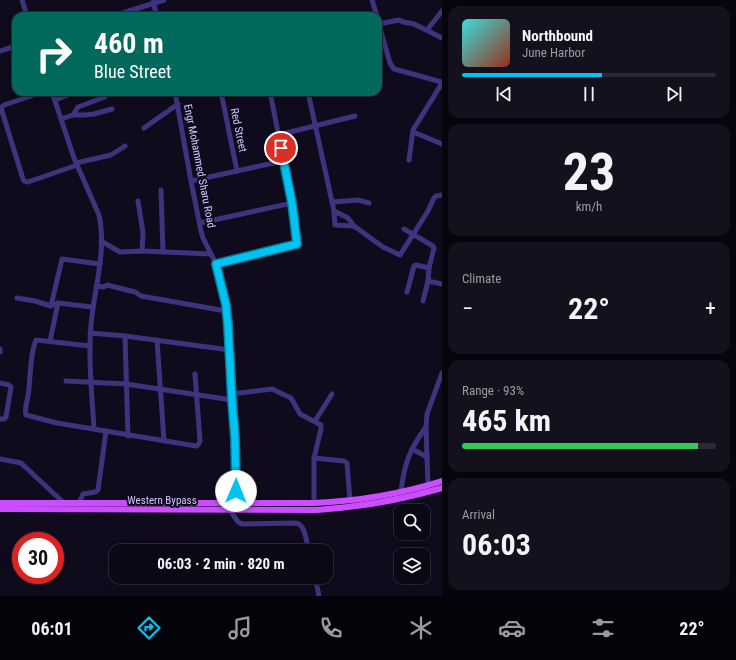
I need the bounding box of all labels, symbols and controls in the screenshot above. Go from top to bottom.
text: 460 m [94,27,164,60]
text: Northbound [522,27,593,45]
icon: right [28,28,80,80]
text: June Harbor [522,45,585,60]
text: Blue Street [94,61,171,82]
icon: previous [493,83,515,105]
icon: pause [578,83,600,105]
icon: next [663,83,685,105]
street label: Engr Mohammed Sharu Road [181,103,218,229]
street label: Red Street [227,107,250,153]
pin [264,131,298,165]
icon: arrive [270,137,292,159]
text: 23 [563,142,615,203]
text: km/h [576,199,602,214]
text: Climate [462,271,501,286]
text: 22° [568,291,610,326]
text: − [462,296,473,321]
text: + [705,296,716,321]
text: Range · 93% [462,383,524,398]
text: 465 km [462,403,551,438]
position arrow [215,470,257,512]
street label: Western Bypass [127,494,197,507]
map controls [394,504,430,584]
button: search [394,504,430,540]
text: Arrival [462,507,495,522]
text: 06:03 [462,527,531,562]
speed limit sign: 30 [12,532,64,584]
button: layers [394,548,430,584]
text: 06:03 · 2 min · 820 m [157,555,285,573]
icon: directions [135,614,163,642]
icon: music [226,614,254,642]
icon: phone [317,614,345,642]
icon: climate [407,614,435,642]
icon: car [498,614,526,642]
icon: filters [589,614,617,642]
text: 06:01 [31,618,73,639]
text: 22° [679,618,705,639]

